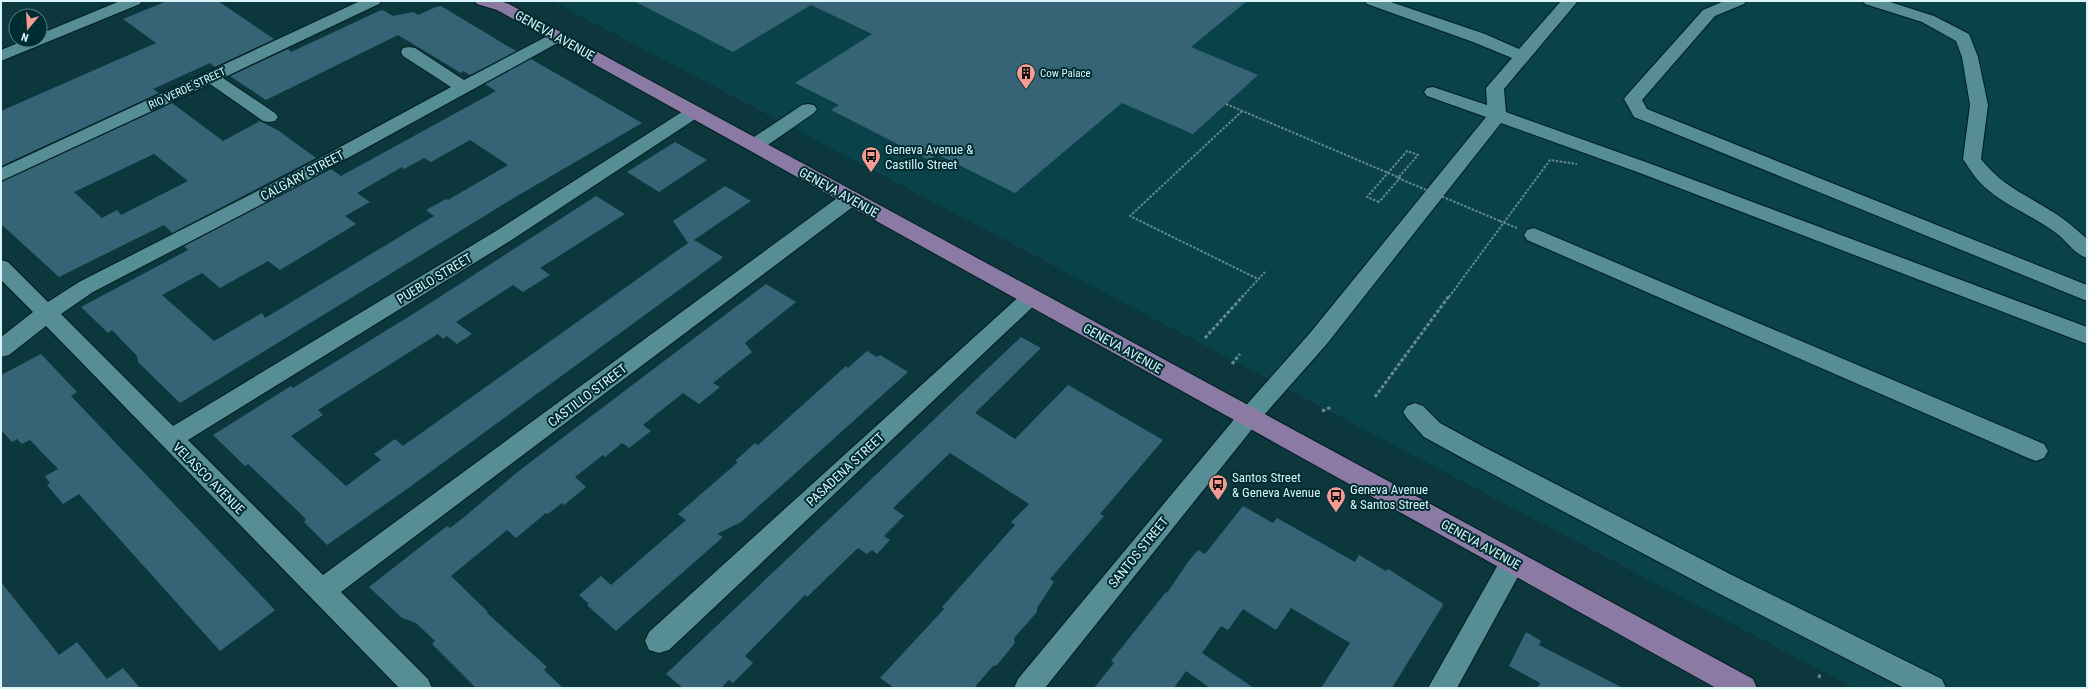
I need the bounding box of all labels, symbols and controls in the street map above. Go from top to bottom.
street label: GENEVA AVENUE [512,7,597,63]
north arrow [8,8,48,48]
text: N [20,30,30,44]
building icon: Cow Palace [1015,62,1037,90]
street label: RIO VERDE STREET [147,65,228,112]
place label: Cow Palace [1040,67,1091,80]
place label: Geneva Avenue & Castillo Street [885,142,973,172]
bus stop icon: Geneva Avenue & Castillo Street [860,145,882,173]
street label: CALGARY STREET [258,147,347,204]
street label: GENEVA AVENUE [796,164,881,220]
street label: PUEBLO STREET [394,250,475,307]
street label: GENEVA AVENUE [1080,320,1165,376]
street label: CASTILLO STREET [545,361,630,430]
street label: PASADENA STREET [803,429,887,509]
street label: VELASCO AVENUE [170,439,248,517]
place label: Santos Street & Geneva Avenue [1232,470,1320,500]
bus stop icon: Santos Street & Geneva Avenue [1207,473,1229,501]
place label: Geneva Avenue & Santos Street [1350,482,1429,512]
bus stop icon: Geneva Avenue & Santos Street [1325,485,1347,513]
street label: SANTOS STREET [1105,514,1172,591]
street label: GENEVA AVENUE [1438,516,1523,572]

